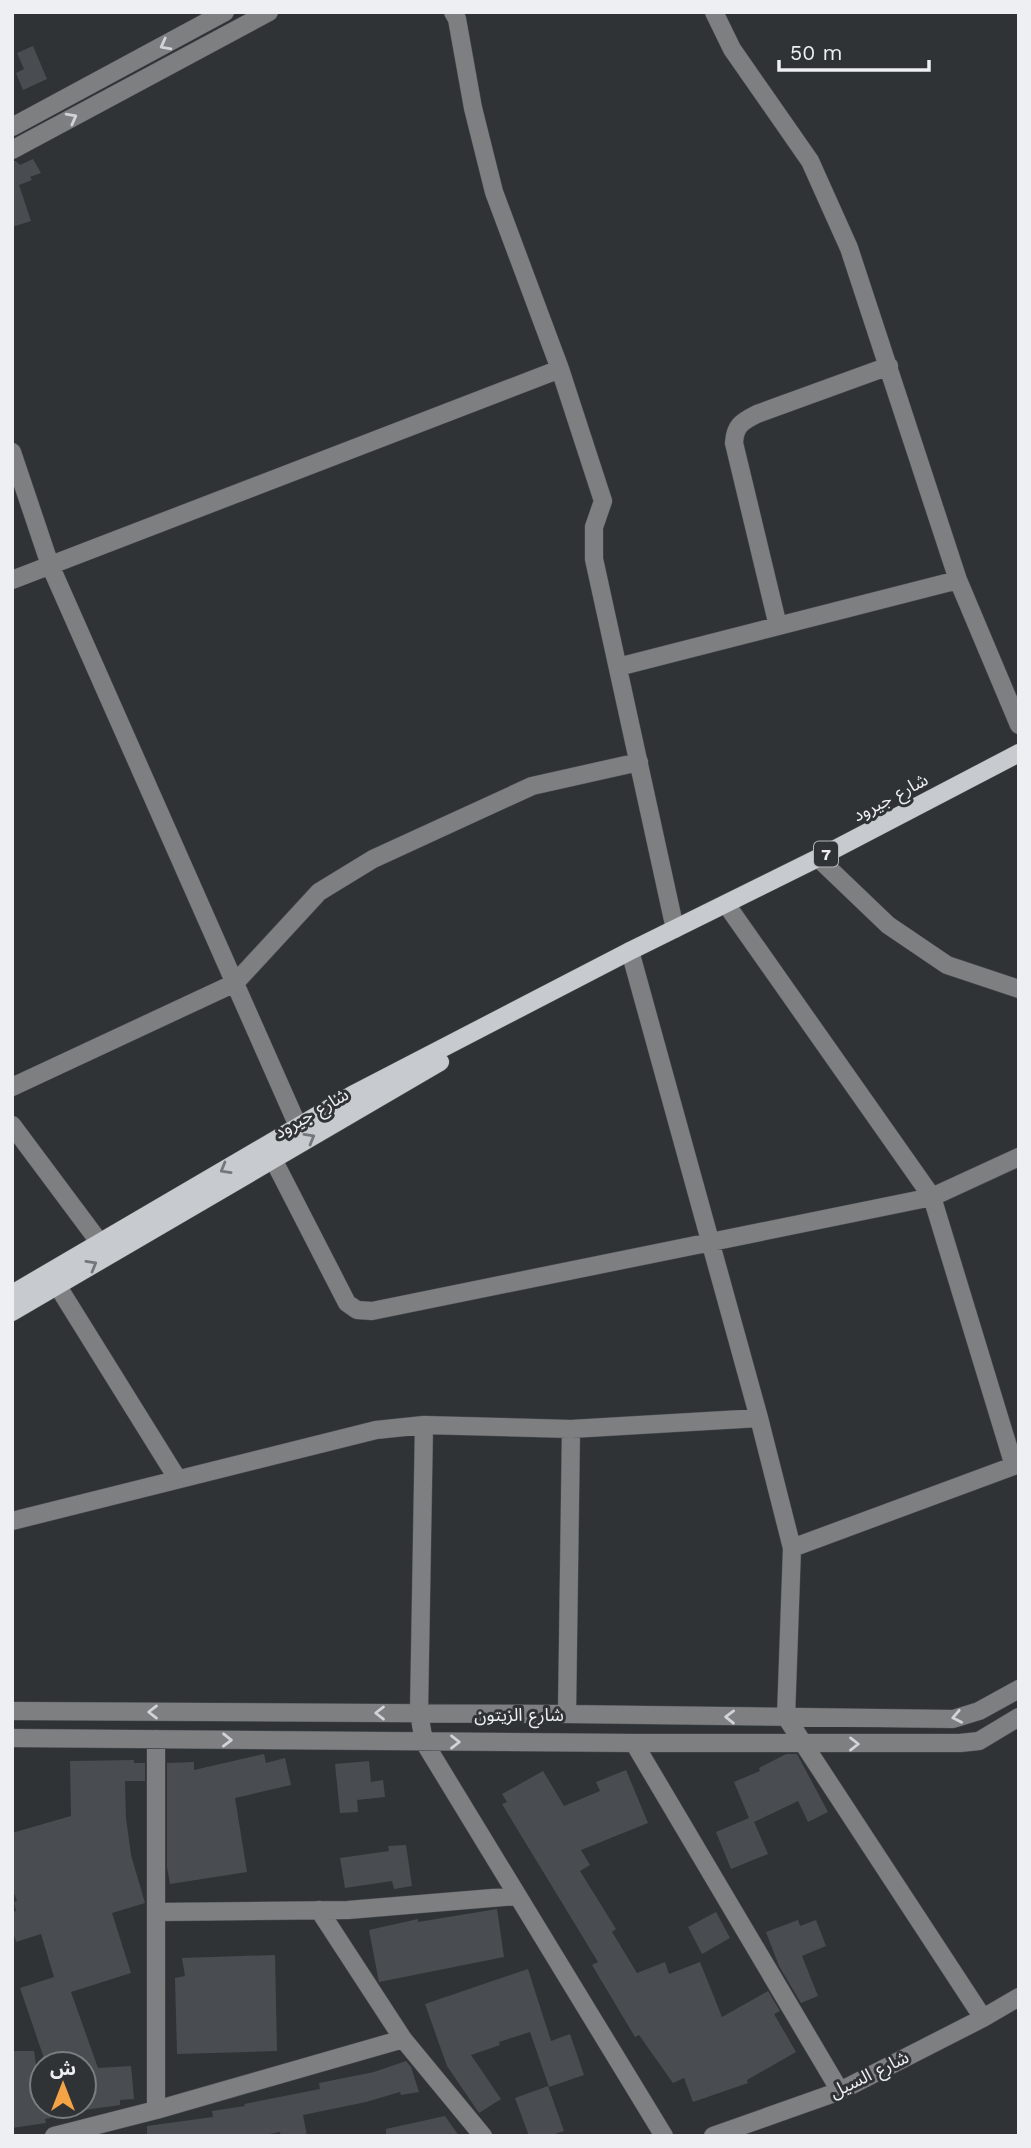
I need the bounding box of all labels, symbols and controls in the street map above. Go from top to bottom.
scale bar [779,28,930,72]
one-way arrow [160,36,173,50]
text: 50 m [790,40,842,65]
one-way arrow [65,113,78,126]
street label: شارع جيرود [849,768,933,829]
road number: 7 [814,842,838,866]
street label: شارع جيرود [270,1083,354,1146]
one-way arrow [302,1133,315,1146]
one-way arrow [220,1161,233,1174]
one-way arrow [85,1260,98,1273]
one-way arrow [147,1704,157,1720]
street label: شارع الزيتون [474,1704,564,1729]
one-way arrow [374,1705,385,1721]
one-way arrow [951,1708,963,1723]
one-way arrow [724,1709,735,1724]
one-way arrow [223,1732,233,1748]
one-way arrow [450,1734,461,1750]
one-way arrow [849,1736,860,1752]
street label: شارع السيل [826,2046,914,2106]
north arrow [28,2050,98,2120]
text: ش [50,2057,76,2080]

